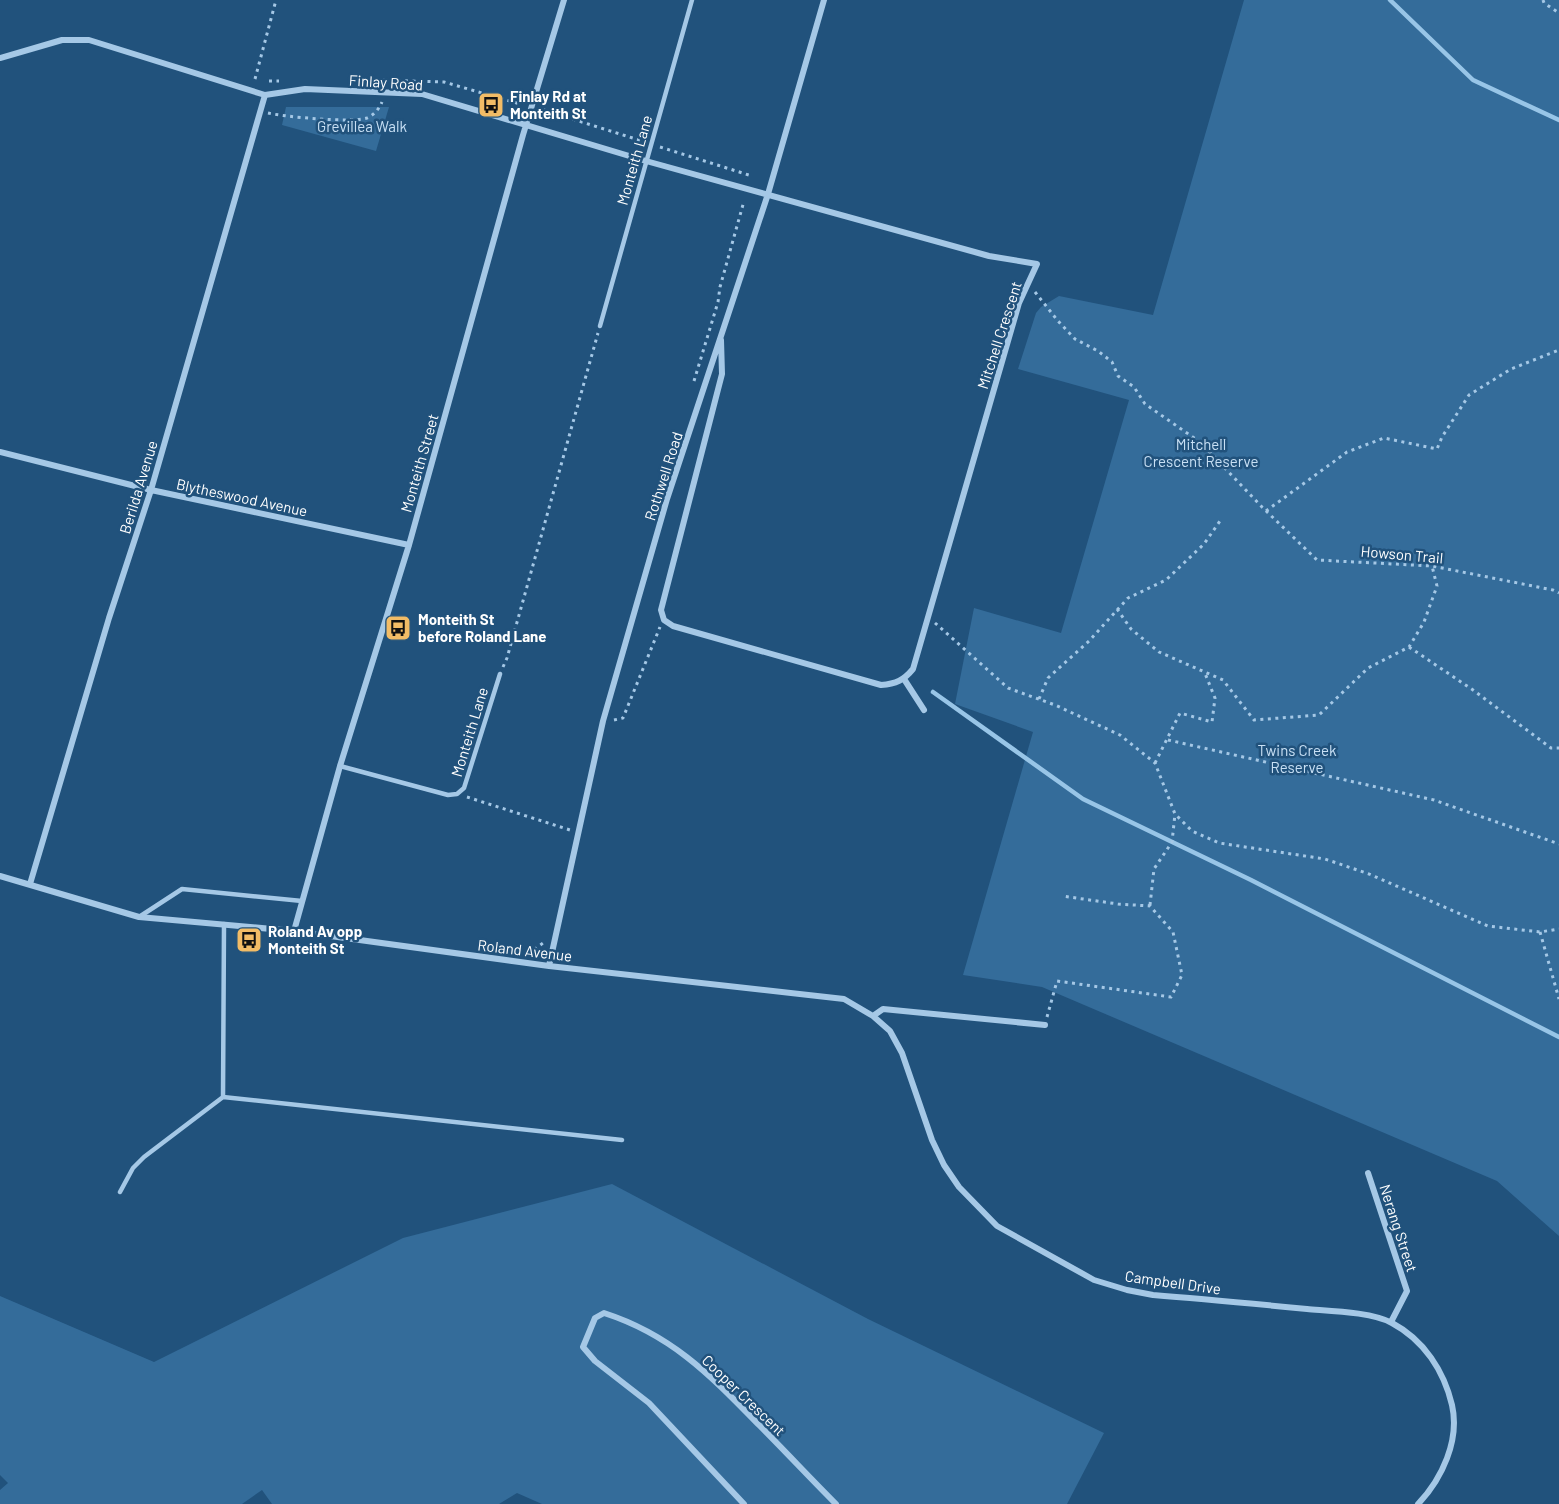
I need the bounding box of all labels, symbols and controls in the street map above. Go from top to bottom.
street label: Finlay Road [348,70,424,94]
place label: Finlay Rd at Monteith St [510,87,587,122]
bus stop icon: Finlay Rd at Monteith St [476,90,506,120]
street label: Monteith Lane [613,113,655,207]
park label: Grevillea Walk [317,117,407,135]
street label: Mitchell Crescent [973,279,1025,391]
street label: Monteith Street [396,412,442,514]
street label: Rothwell Road [640,429,686,523]
park label: Mitchell Crescent Reserve [1144,435,1258,470]
street label: Berilda Avenue [115,438,161,536]
street label: Blytheswood Avenue [175,474,309,520]
street label: Howson Trail [1360,541,1444,567]
place label: Monteith St before Roland Lane [418,610,546,645]
bus stop icon: Monteith St before Roland Lane [383,613,413,643]
street label: Monteith Lane [447,685,491,779]
park label: Twins Creek Reserve [1258,741,1337,776]
place label: Roland Av opp Monteith St [268,922,362,957]
bus stop icon: Roland Av opp Monteith St [234,925,264,955]
street label: Roland Avenue [477,935,573,965]
street label: Nerang Street [1376,1182,1422,1274]
street label: Campbell Drive [1124,1266,1222,1298]
street label: Cooper Crescent [699,1351,789,1439]

